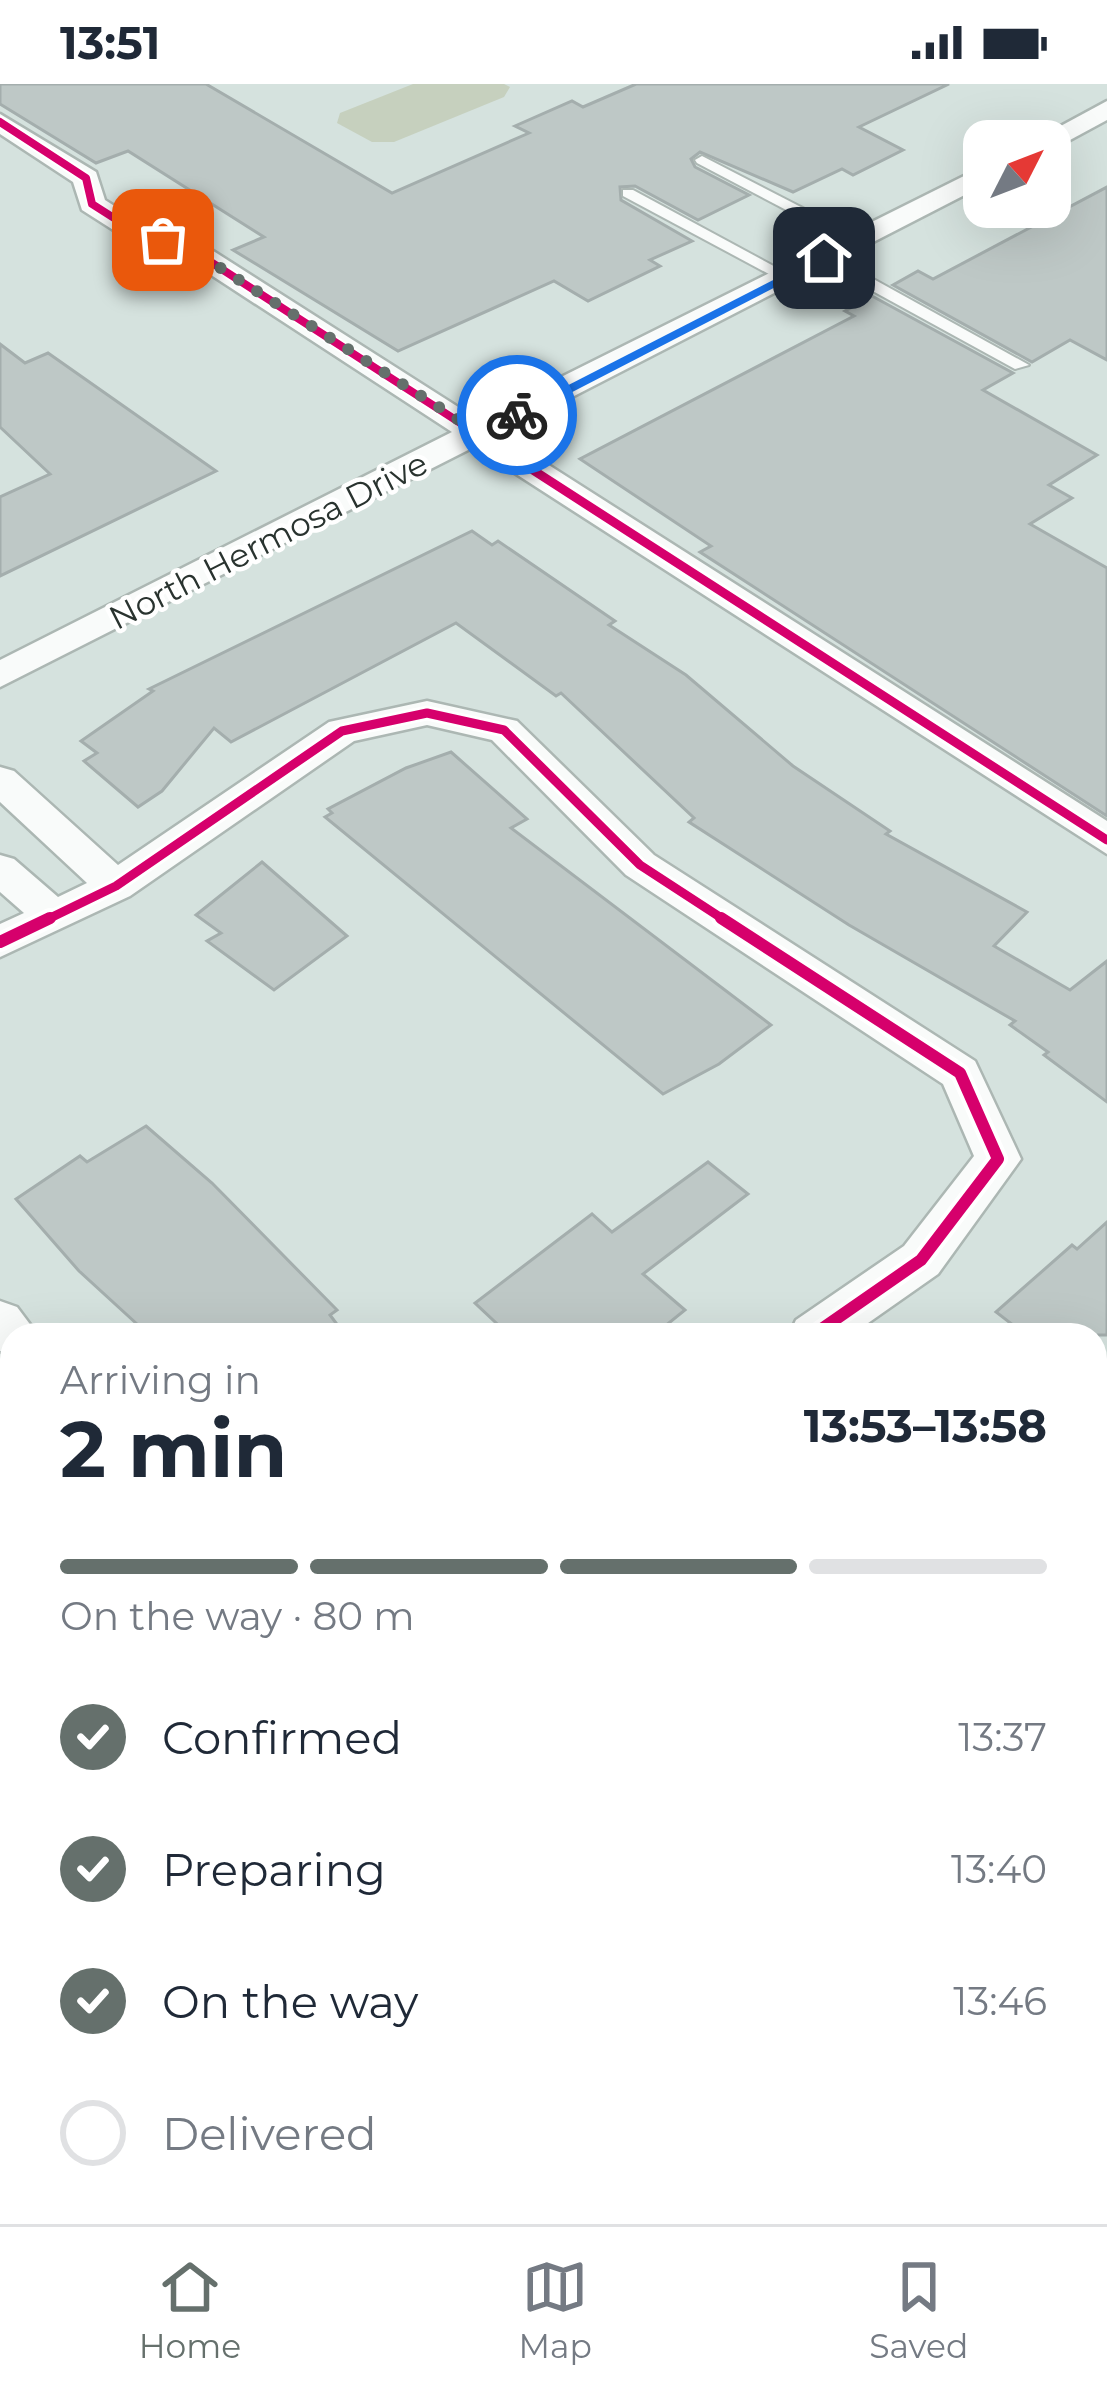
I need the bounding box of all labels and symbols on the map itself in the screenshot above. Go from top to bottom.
north arrow [963,120,1071,228]
pin [112,189,214,291]
pin [773,207,875,309]
courier [457,355,577,475]
street label: North Hermosa Drive [102,442,434,638]

